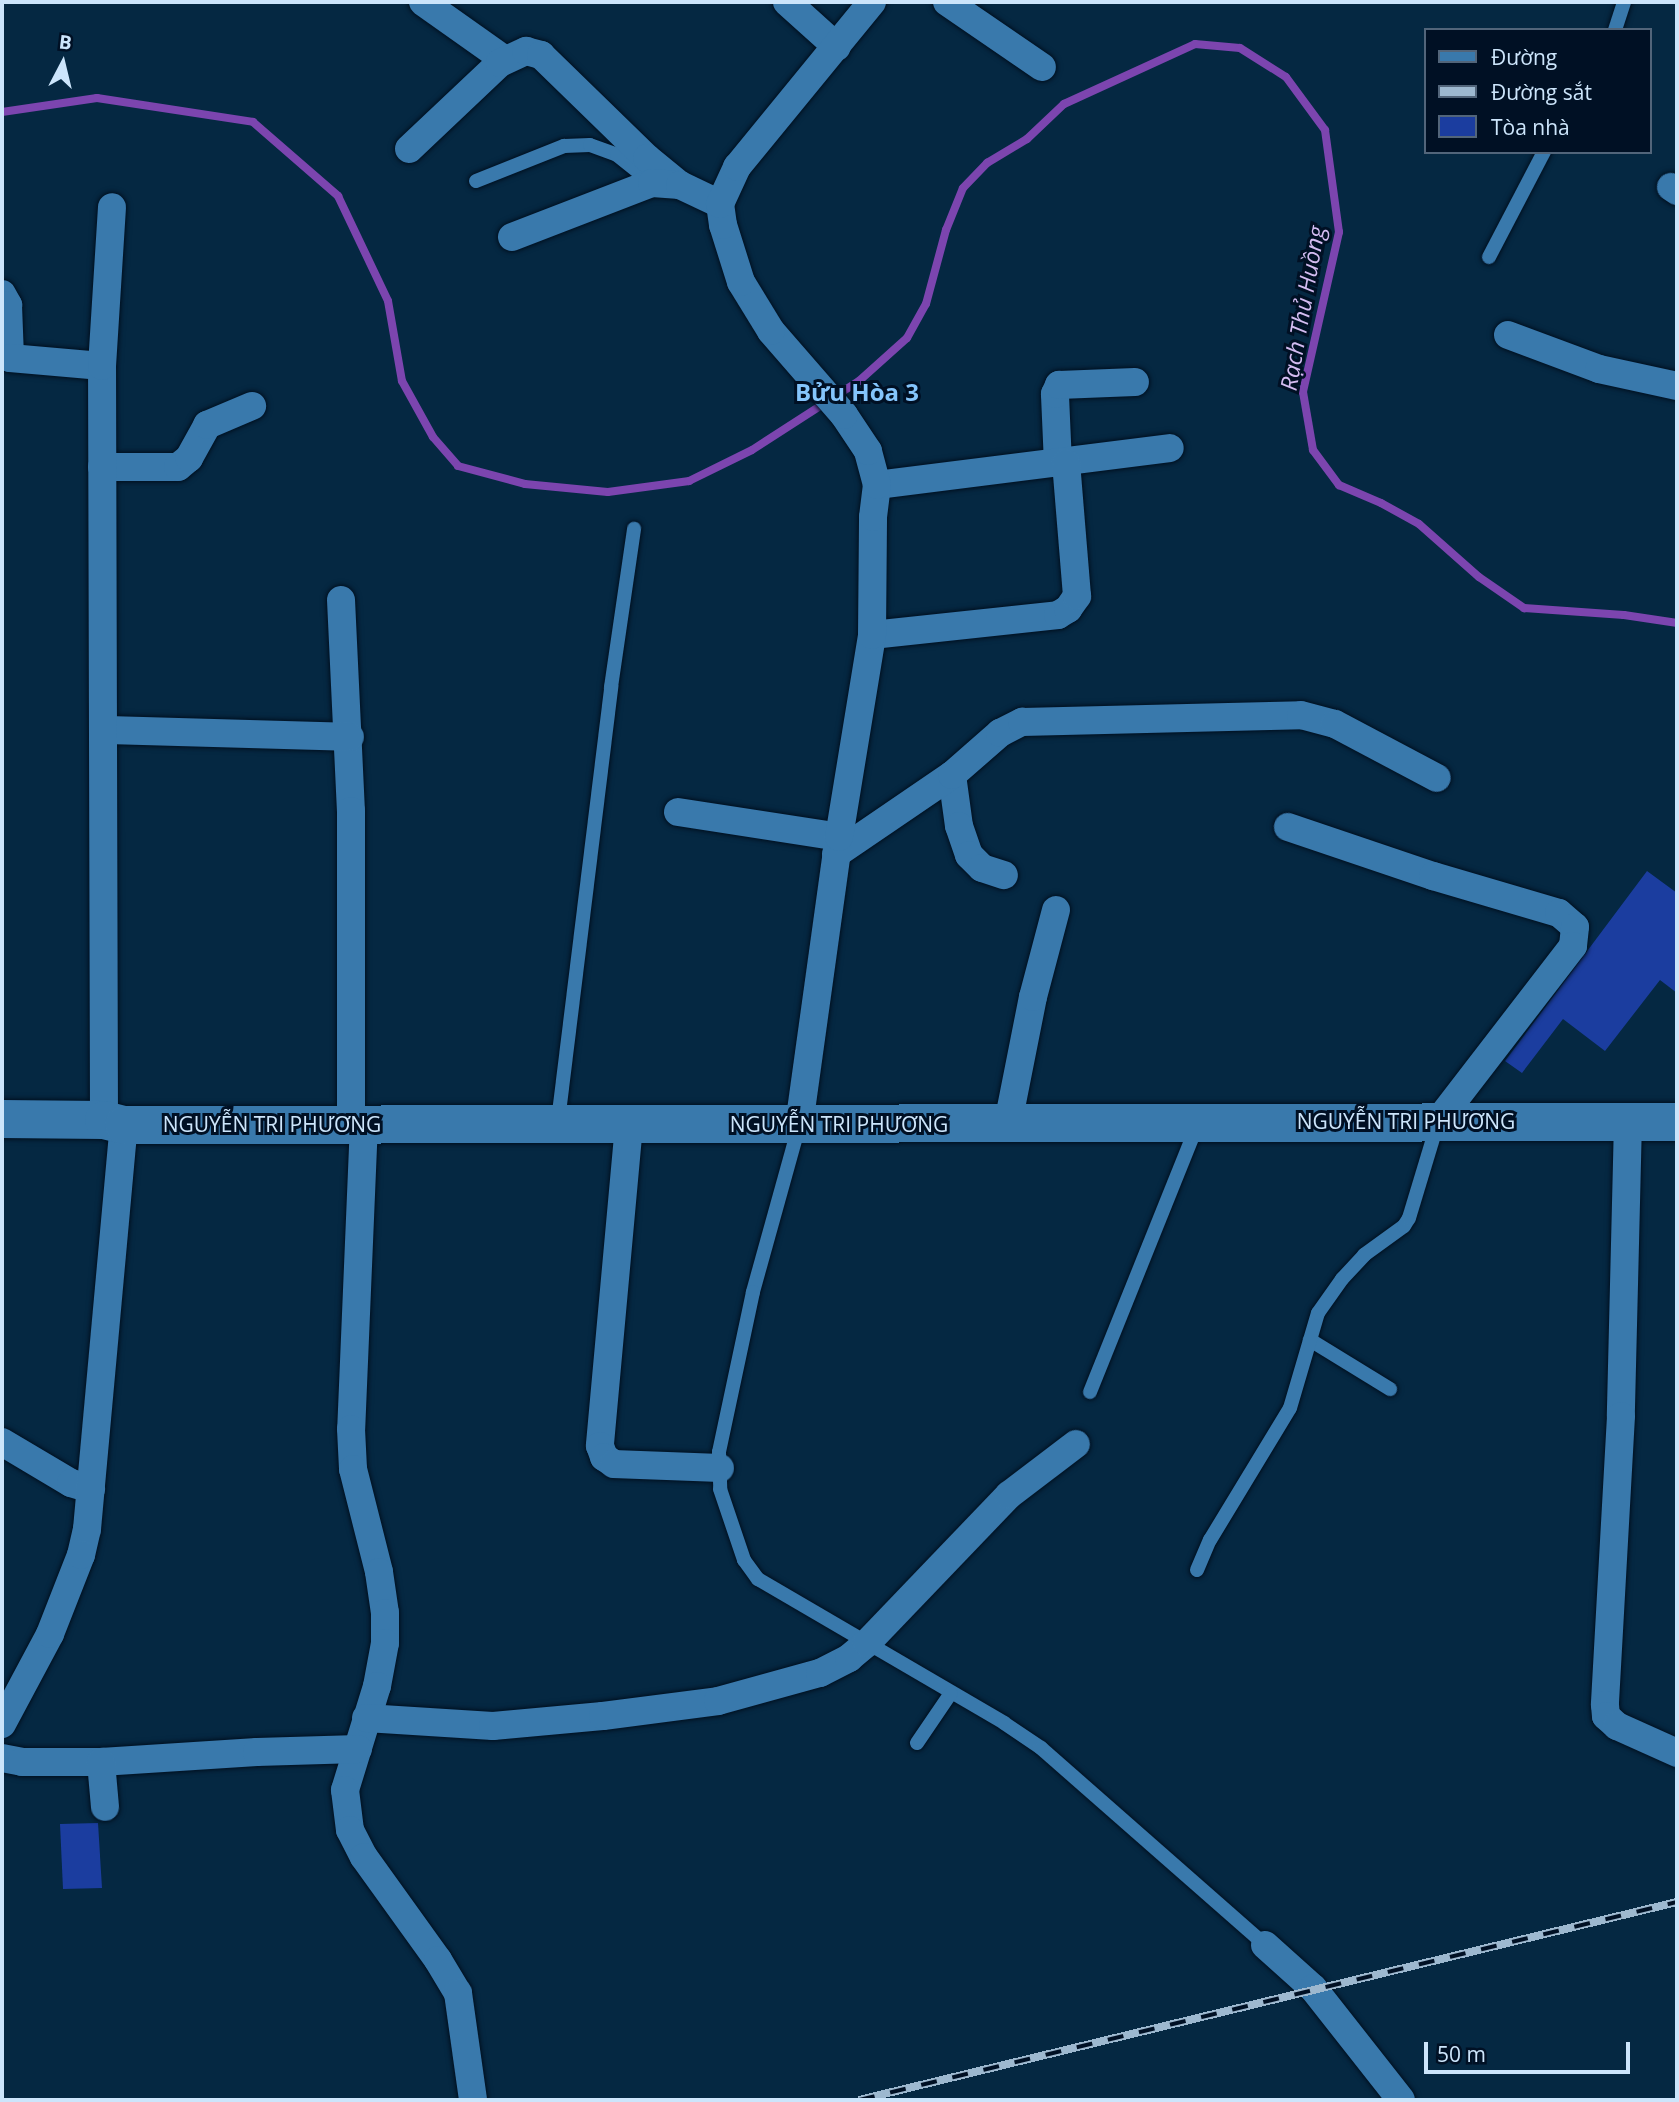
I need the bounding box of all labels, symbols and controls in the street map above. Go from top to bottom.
north arrow [28,28,98,98]
text: B [58,28,73,56]
legend [1424,28,1651,154]
text: Đường [1491,43,1557,71]
text: Đường sắt [1491,78,1592,106]
text: Tòa nhà [1491,113,1570,141]
water label: Rạch Thủ Huồng [1274,223,1330,393]
district label: Bửu Hòa 3 [795,378,919,406]
street label: NGUYỄN TRI PHƯƠNG [1297,1108,1515,1134]
street label: NGUYỄN TRI PHƯƠNG [163,1111,381,1137]
street label: NGUYỄN TRI PHƯƠNG [730,1111,948,1137]
scale bar [1427,2028,1634,2072]
text: 50 m [1437,2040,1486,2068]

